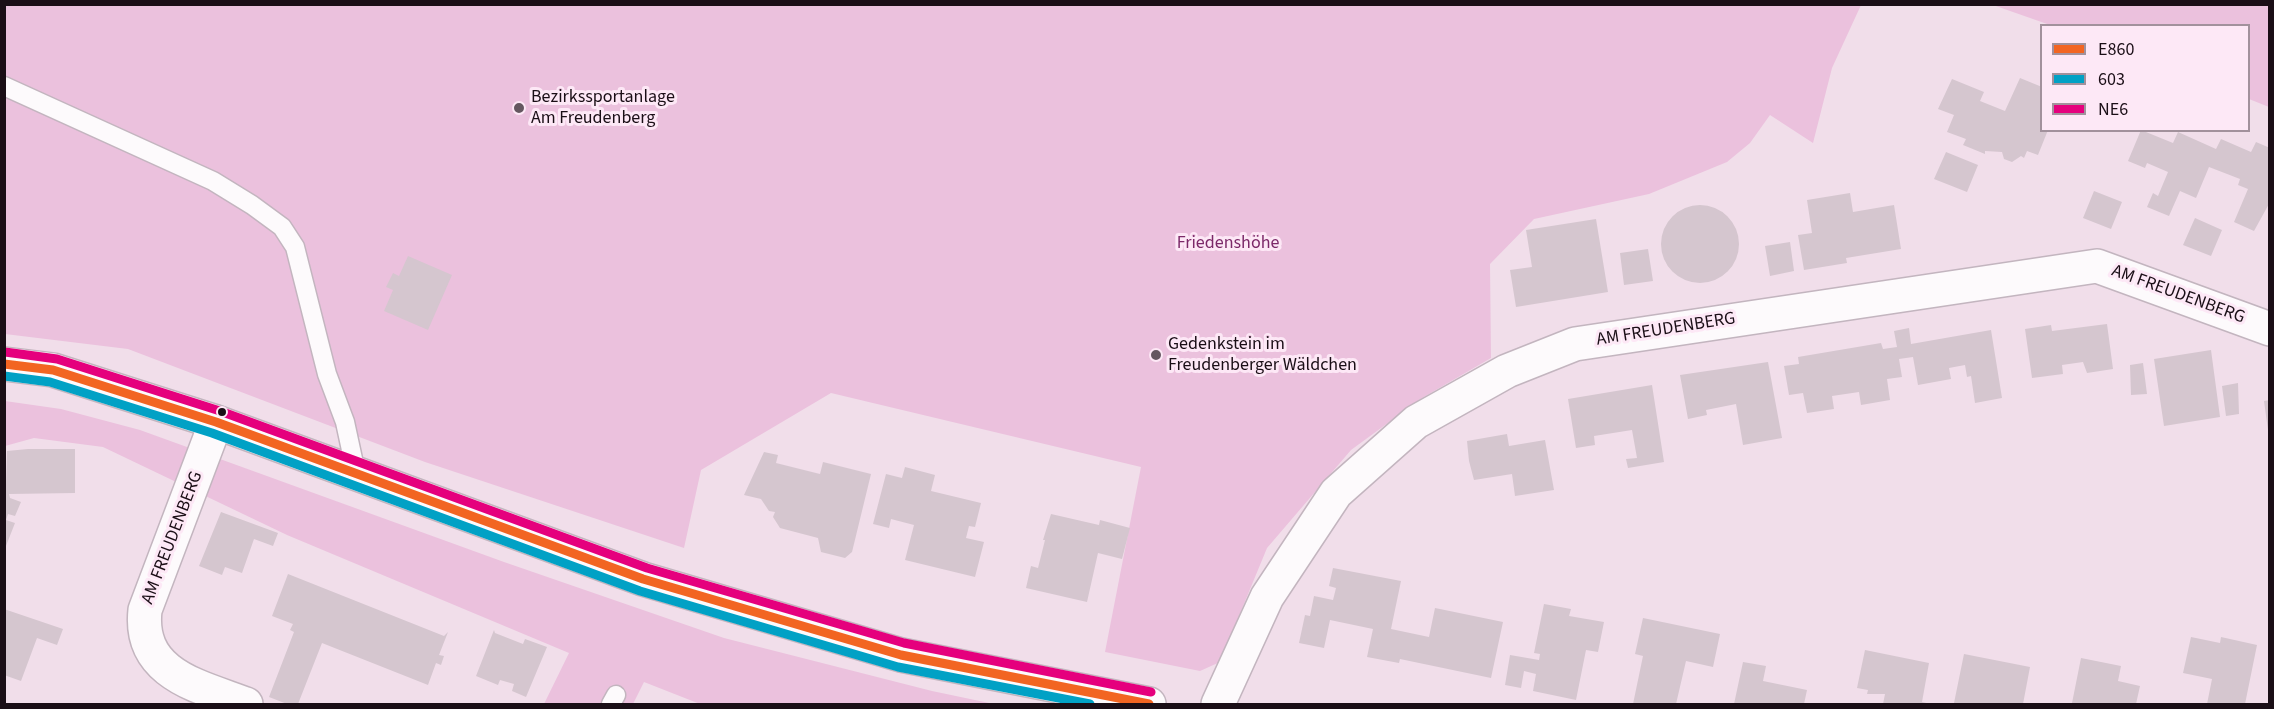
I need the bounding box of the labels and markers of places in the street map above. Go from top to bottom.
place label: Bezirkssportanlage Am Freudenberg [531,87,675,130]
marker: Bezirkssportanlage Am Freudenberg [512,101,526,115]
place label: Gedenkstein im Freudenberger Wäldchen [1168,334,1357,376]
marker: Gedenkstein im Freudenberger Wäldchen [1149,348,1163,362]
unlabelled marker [216,406,228,418]

